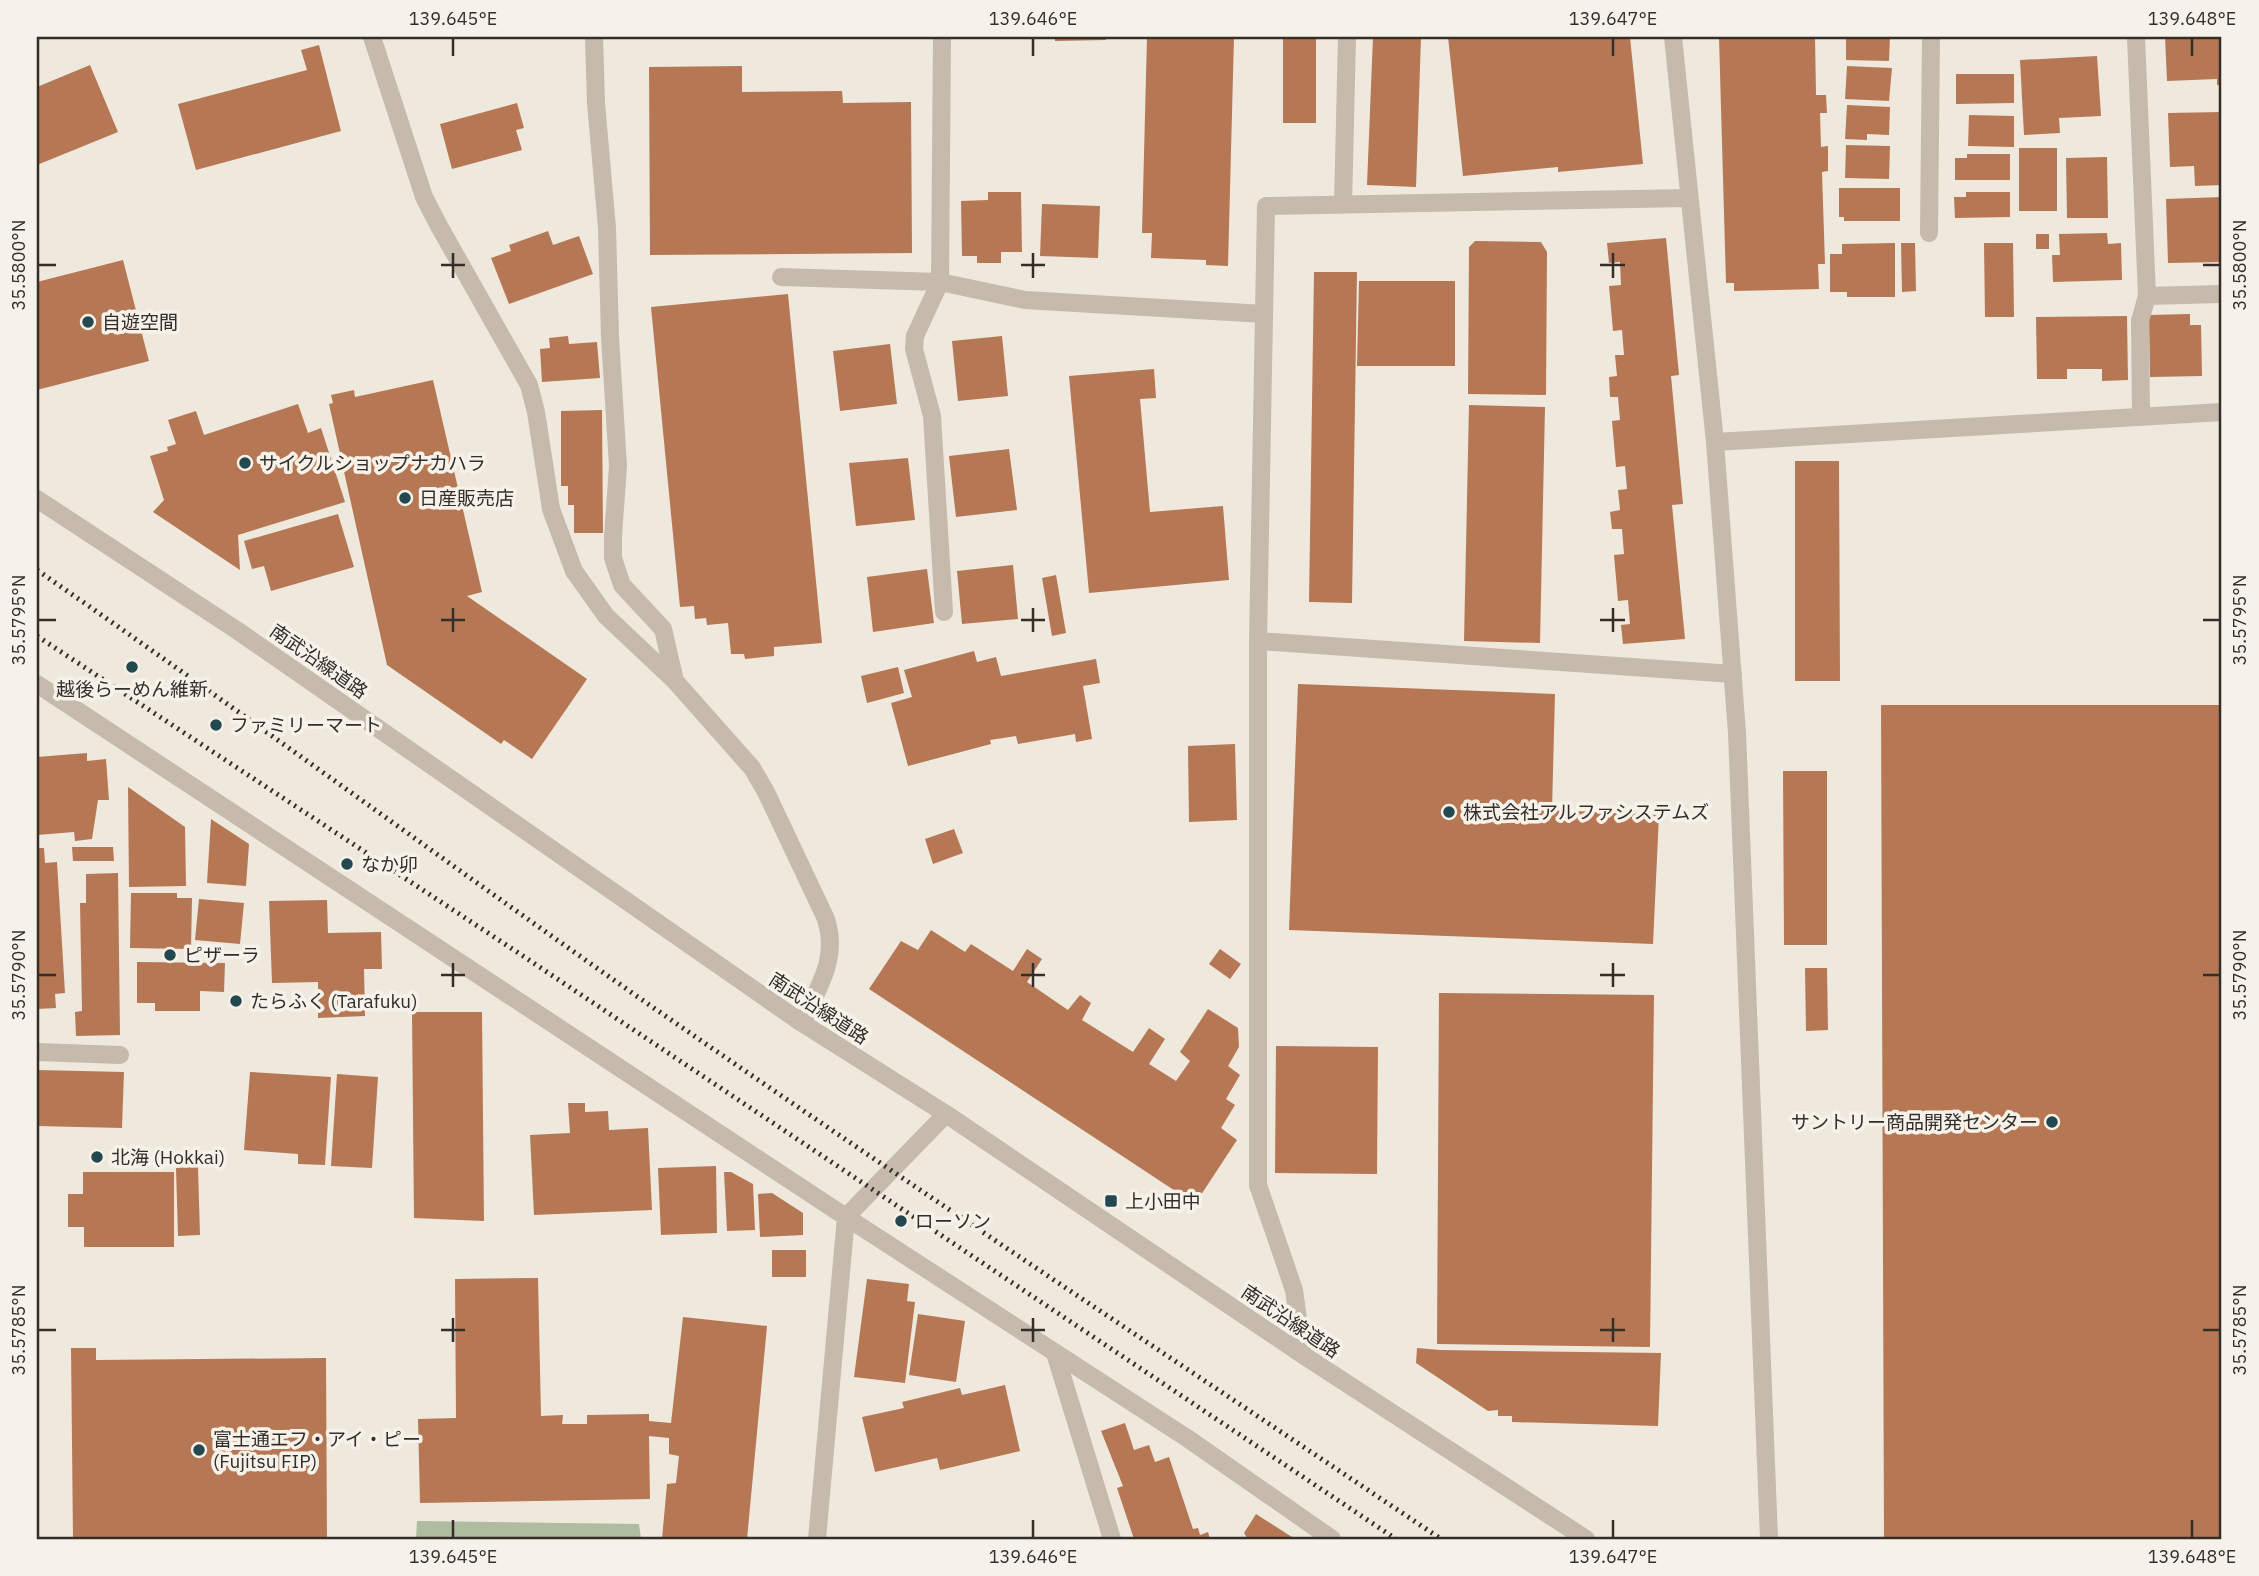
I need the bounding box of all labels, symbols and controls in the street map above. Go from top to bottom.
text: 139.645°E [409,7,497,30]
text: 139.646°E [989,7,1077,30]
text: 139.647°E [1569,7,1657,30]
text: 139.648°E [2148,7,2236,30]
text: 35.5800°N [7,220,30,310]
text: 35.5800°N [2228,220,2251,310]
place label: 自遊空間 [102,310,178,334]
marker: 自遊空間 [80,314,96,330]
place label: サイクルショップナカハラ [259,451,486,475]
marker: サイクルショップナカハラ [237,455,253,471]
place label: 日産販売店 [419,486,514,510]
marker: 日産販売店 [397,490,413,506]
text: 35.5795°N [7,575,30,665]
text: 35.5795°N [2228,575,2251,665]
street label: 南武沿線道路 [265,618,373,704]
marker: 越後らーめん維新 [124,659,140,675]
place label: 越後らーめん維新 [56,677,208,701]
place label: ファミリーマート [230,713,382,737]
marker: ファミリーマート [208,717,224,733]
place label: 株式会社アルファシステムズ [1463,800,1709,824]
marker: 株式会社アルファシステムズ [1441,804,1457,820]
place label: なか卯 [361,852,418,876]
marker: なか卯 [339,856,355,872]
text: 35.5790°N [7,930,30,1020]
text: 35.5790°N [2228,930,2251,1020]
place label: ピザーラ [184,943,260,967]
marker: ピザーラ [162,947,178,963]
street label: 南武沿線道路 [765,967,873,1049]
place label: たらふく (Tarafuku) [250,989,418,1013]
marker: たらふく (Tarafuku) [228,993,244,1009]
place label: サントリー商品開発センター [1791,1110,2038,1134]
marker: サントリー商品開発センター [2044,1114,2060,1130]
place label: 北海 (Hokkai) [111,1145,225,1169]
marker: 北海 (Hokkai) [89,1149,105,1165]
place label: 上小田中 [1125,1189,1201,1213]
marker: 上小田中 [1103,1193,1119,1209]
place label: ローソン [915,1209,991,1233]
marker: ローソン [893,1213,909,1229]
street label: 南武沿線道路 [1237,1279,1345,1363]
text: 35.5785°N [7,1285,30,1375]
text: 35.5785°N [2228,1285,2251,1375]
place label: 富士通エフ・アイ・ピー (Fujitsu FIP) [213,1427,421,1473]
marker: 富士通エフ・アイ・ピー (Fujitsu FIP) [191,1442,207,1458]
text: 139.645°E [409,1545,497,1568]
text: 139.646°E [989,1545,1077,1568]
text: 139.647°E [1569,1545,1657,1568]
text: 139.648°E [2148,1545,2236,1568]

